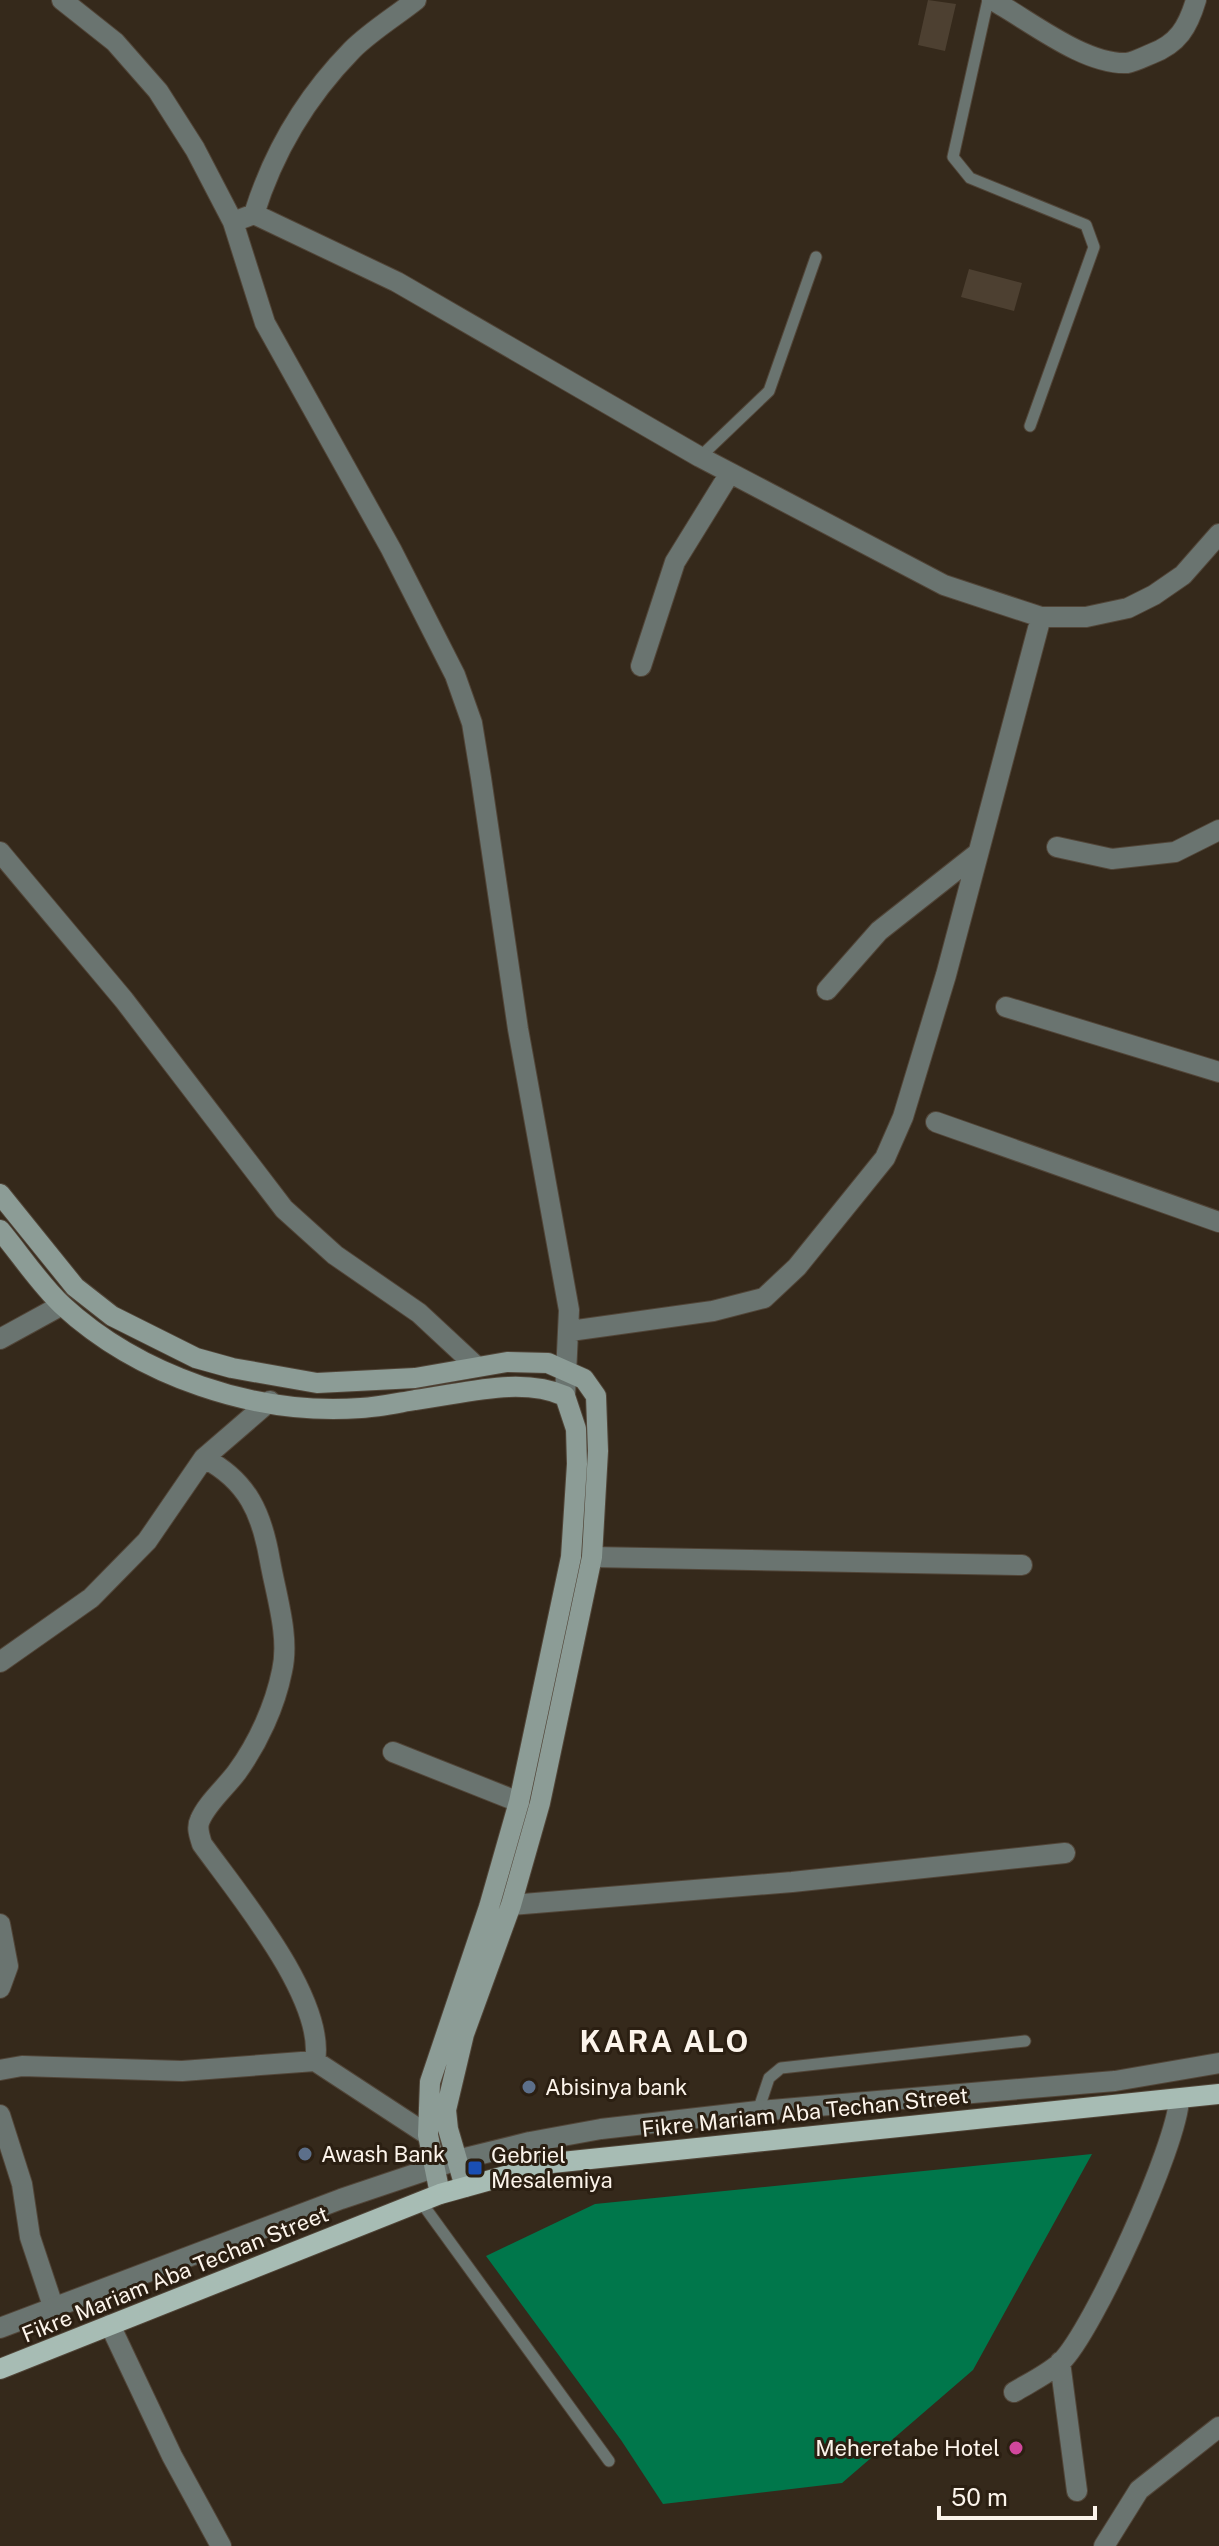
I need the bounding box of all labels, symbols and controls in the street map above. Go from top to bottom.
district label: KARA ALO [580,2023,750,2059]
place label: Abisinya bank [545,2074,687,2100]
marker: Abisinya bank [520,2078,538,2096]
street label: Fikre Mariam Aba Techan Street [640,2082,970,2142]
place label: Awash Bank [321,2141,445,2167]
place label: Gebriel Mesalemiya [491,2142,613,2193]
marker: Awash Bank [296,2145,314,2163]
marker: Gebriel Mesalemiya [466,2159,484,2177]
street label: Fikre Mariam Aba Techan Street [18,2200,332,2348]
place label: Meheretabe Hotel [815,2435,1000,2461]
marker: Meheretabe Hotel [1007,2439,1025,2457]
scale bar [939,2470,1095,2520]
text: 50 m [951,2483,1008,2511]

